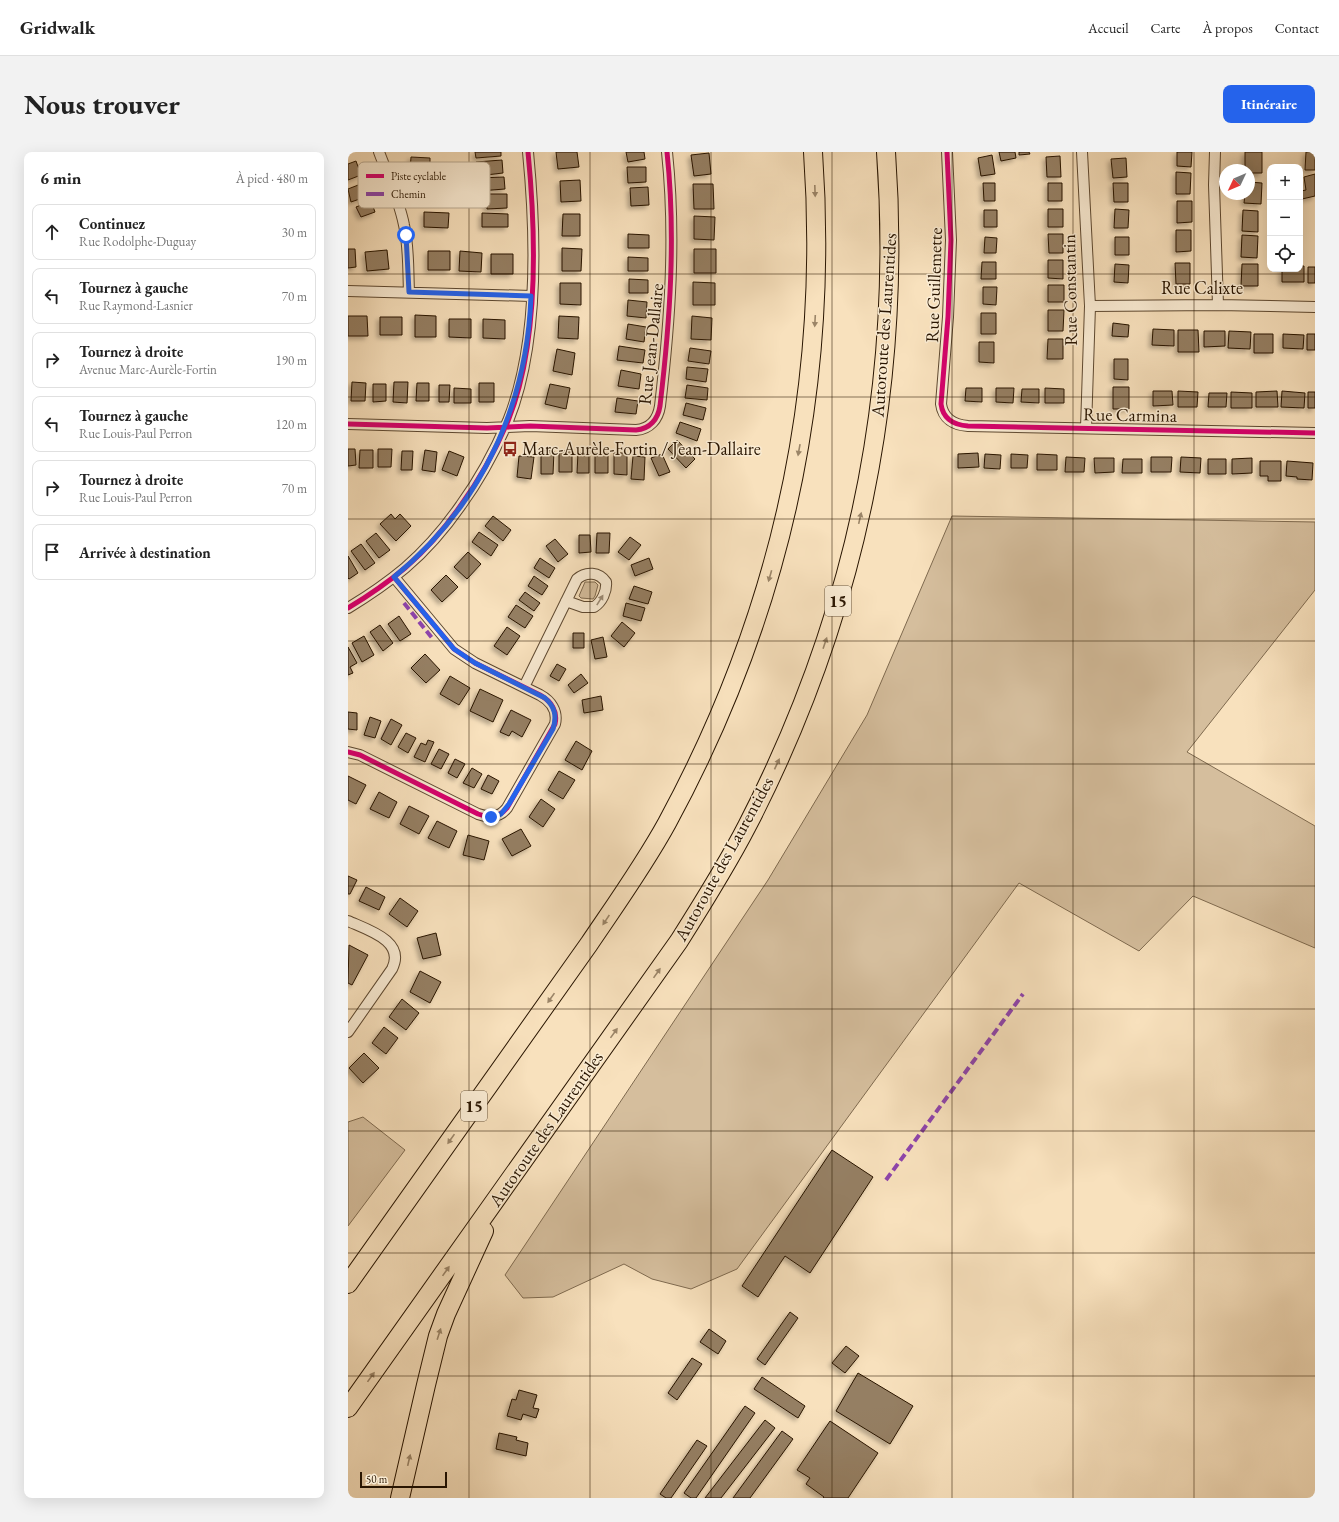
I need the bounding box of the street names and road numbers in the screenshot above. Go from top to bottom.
street label: Rue Guillemette [920,227,947,343]
street label: Autoroute des Laurentides [866,232,901,419]
street label: Rue Constantin [1057,233,1082,346]
street label: Rue Calixte [1161,276,1243,299]
street label: Rue Jean-Dallaire [633,282,668,406]
street label: Rue Carmina [1083,402,1178,427]
road number: 15 [825,586,851,616]
street label: Autoroute des Laurentides [668,772,778,946]
street label: Autoroute des Laurentides [483,1046,608,1212]
road number: 15 [461,1091,487,1121]

